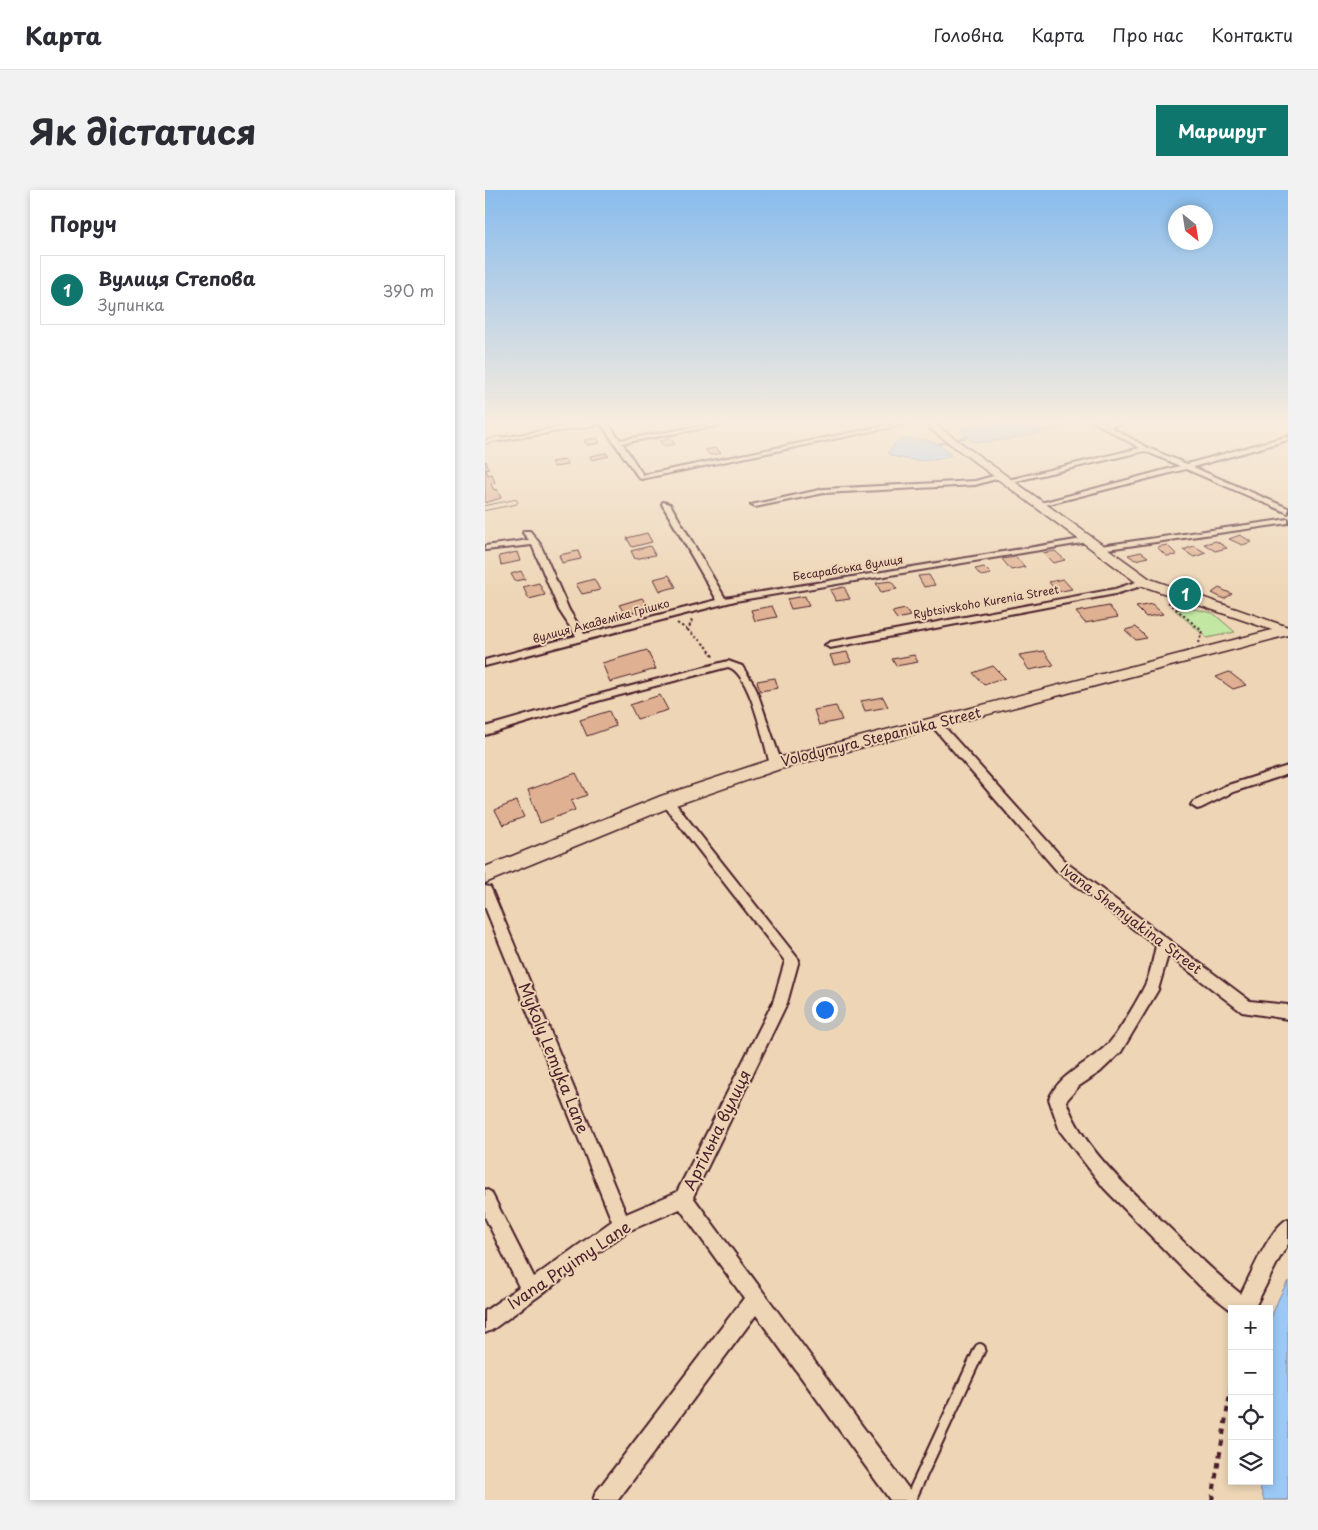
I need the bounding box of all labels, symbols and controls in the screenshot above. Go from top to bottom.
text: Карта [25,17,102,53]
text: Головна [933,21,1003,48]
text: Карта [1031,21,1084,48]
text: Про нас [1112,21,1184,48]
text: Контакти [1212,21,1293,48]
text: Як дістатися [30,104,256,157]
button: Маршрут [1156,105,1288,156]
north arrow [1168,205,1213,250]
text: Поруч [50,207,117,239]
text: Вулиця Степова [98,264,256,292]
text: 1 [63,278,71,302]
text: 390 m [383,278,434,302]
text: Зупинка [98,292,164,316]
street label: Бесарабська вулиця [792,550,904,585]
pin: 1 [1169,575,1201,613]
street label: Rybtsivskoho Kurenia Street [912,580,1061,623]
street label: вулиця Академіка Грішко [531,594,671,647]
street label: Volodymyra Stepaniuka Street [779,701,983,772]
street label: Ivana Shemyakina Street [1056,858,1207,979]
street label: Mykoly Lemyka Lane [514,979,596,1137]
your location [812,997,838,1023]
street label: Артільна вулиця [676,1065,756,1194]
street label: Ivana Pryimy Lane [502,1214,635,1314]
map controls [1228,1305,1273,1485]
button: + [1228,1305,1273,1350]
button: − [1228,1350,1273,1395]
button: locate [1228,1395,1273,1440]
button: layers [1228,1440,1273,1485]

